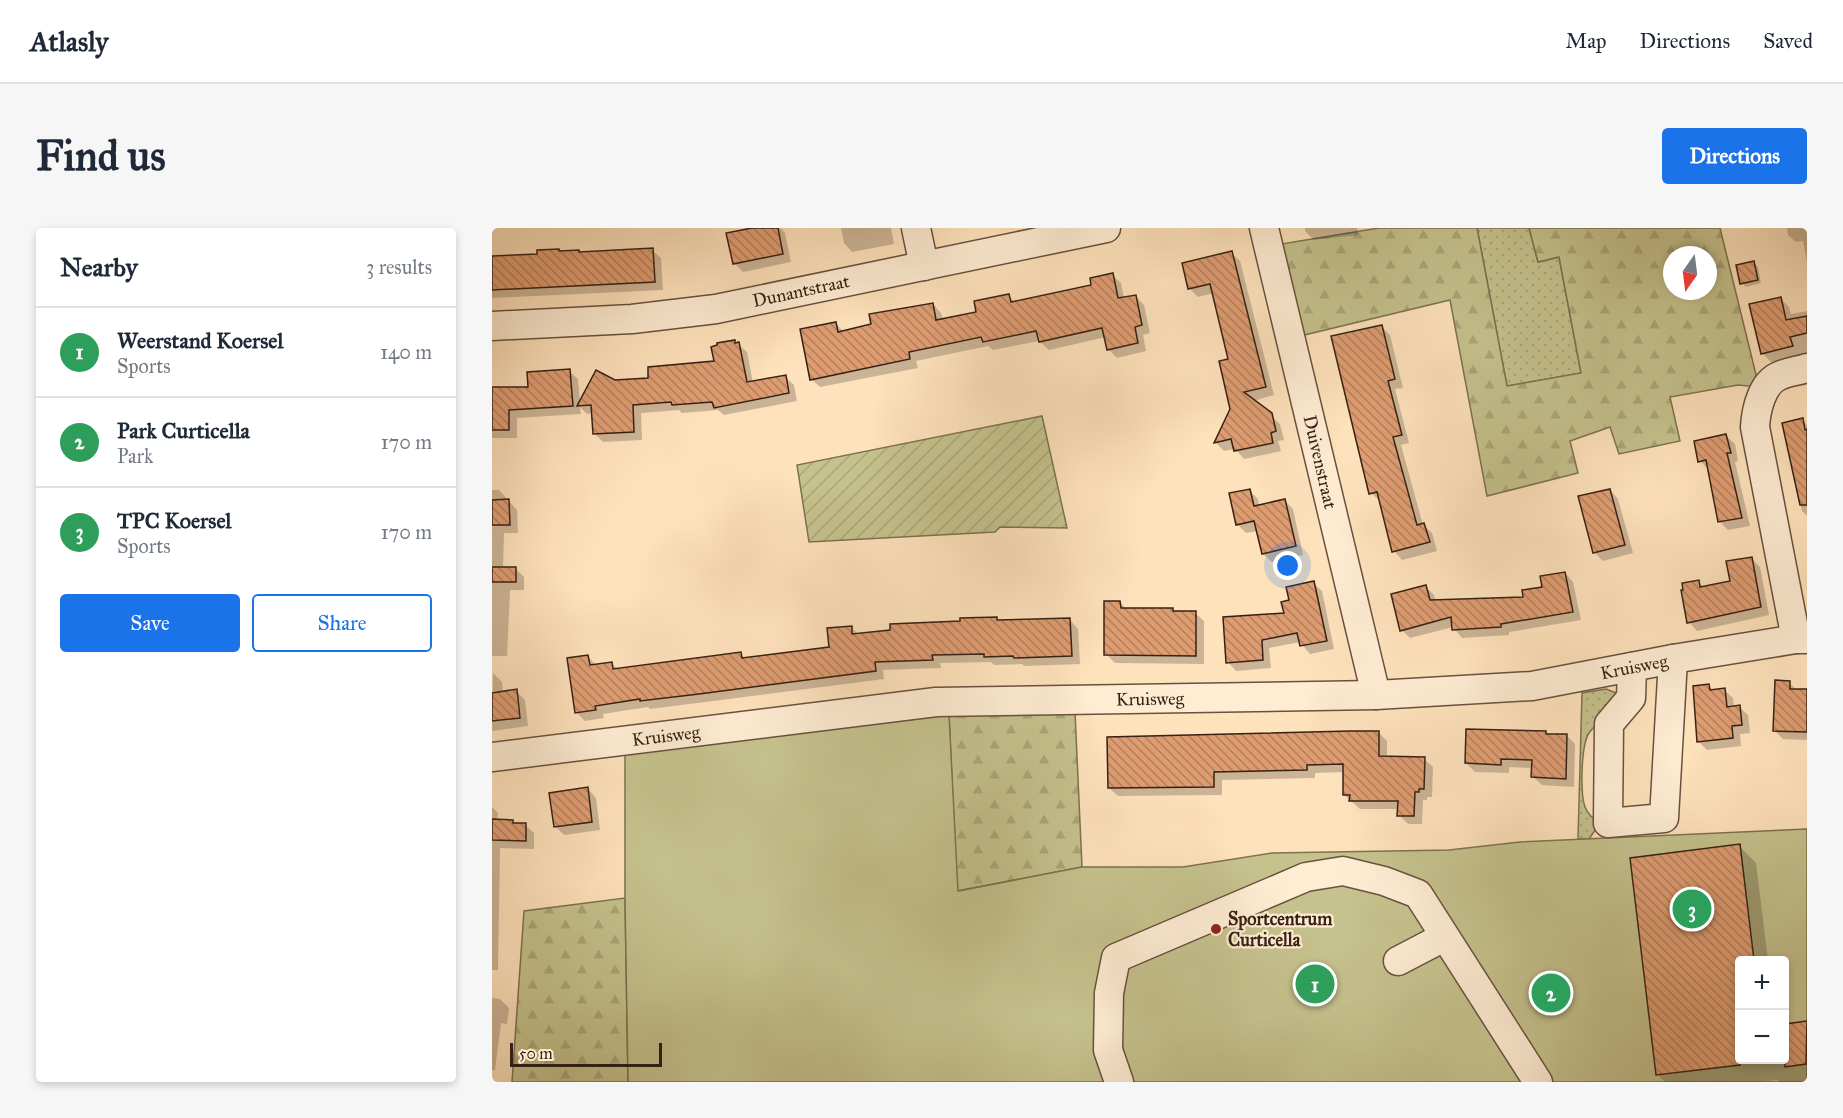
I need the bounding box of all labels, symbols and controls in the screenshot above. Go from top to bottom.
text: Atlasly [30,24,108,59]
text: Map [1566,28,1607,54]
text: Directions [1640,28,1730,54]
text: Saved [1763,28,1813,54]
button: Directions [1662,128,1807,184]
text: Find us [36,130,166,182]
north arrow [1663,246,1717,300]
text: Nearby [60,251,138,283]
text: 3 results [366,255,432,279]
street label: Dunantstraat [751,270,852,312]
text: Weerstand Koersel [117,327,283,354]
text: 1 [76,340,83,364]
text: 140 m [380,340,432,364]
text: Sports [117,354,171,378]
street label: Duivenstraat [1299,413,1342,512]
text: Park Curticella [117,417,250,444]
text: 2 [75,430,84,454]
text: 170 m [381,430,432,454]
text: Park [117,444,153,468]
text: TPC Koersel [117,507,232,534]
text: 3 [76,520,84,544]
text: 170 m [381,520,432,544]
text: Sports [117,534,171,558]
your location [1273,551,1302,580]
button: Save [60,594,240,652]
button: Share [252,594,432,652]
street label: Kruisweg [1598,650,1670,685]
street label: Kruisweg [1116,687,1185,712]
street label: Kruisweg [631,721,702,752]
pin: 3 [1672,886,1712,932]
place label: Sportcentrum Curticella [1228,908,1333,951]
marker: Sportcentrum Curticella [1209,922,1223,936]
map controls [1735,956,1789,1064]
button: + [1735,956,1789,1010]
pin: 1 [1296,962,1334,1006]
pin: 2 [1532,970,1570,1016]
button: − [1735,1010,1789,1064]
scale bar [510,1040,662,1068]
text: 50 m [519,1044,553,1063]

